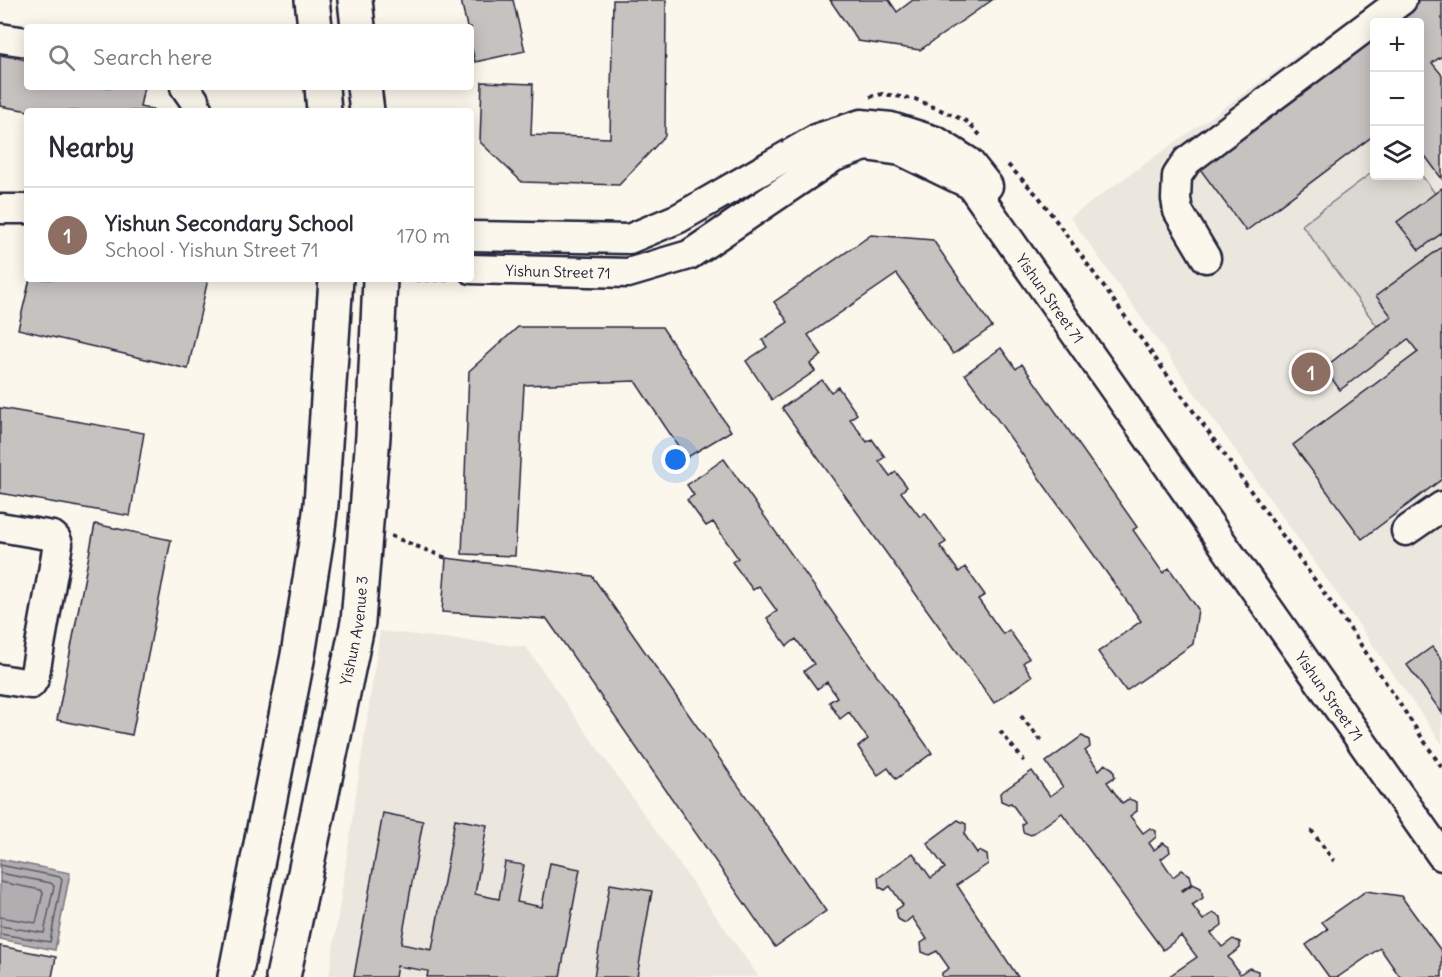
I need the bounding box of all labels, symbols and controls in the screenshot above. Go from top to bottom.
map controls [1370,18,1424,180]
button: + [1370,18,1424,72]
search box [24,24,474,90]
icon: search [45,41,78,74]
text: Search here [93,43,212,71]
button: − [1370,72,1424,126]
button: layers [1370,126,1424,180]
text: Nearby [48,131,134,164]
text: Yishun Secondary School [105,209,354,237]
text: 1 [64,223,71,248]
text: 170 m [397,223,450,248]
text: School · Yishun Street 71 [105,237,319,262]
street label: Yishun Street 71 [1012,250,1088,347]
street label: Yishun Street 71 [505,260,611,282]
pin: 1 [1292,350,1330,394]
your location [661,445,690,474]
street label: Yishun Avenue 3 [335,575,371,687]
street label: Yishun Street 71 [1292,648,1368,744]

